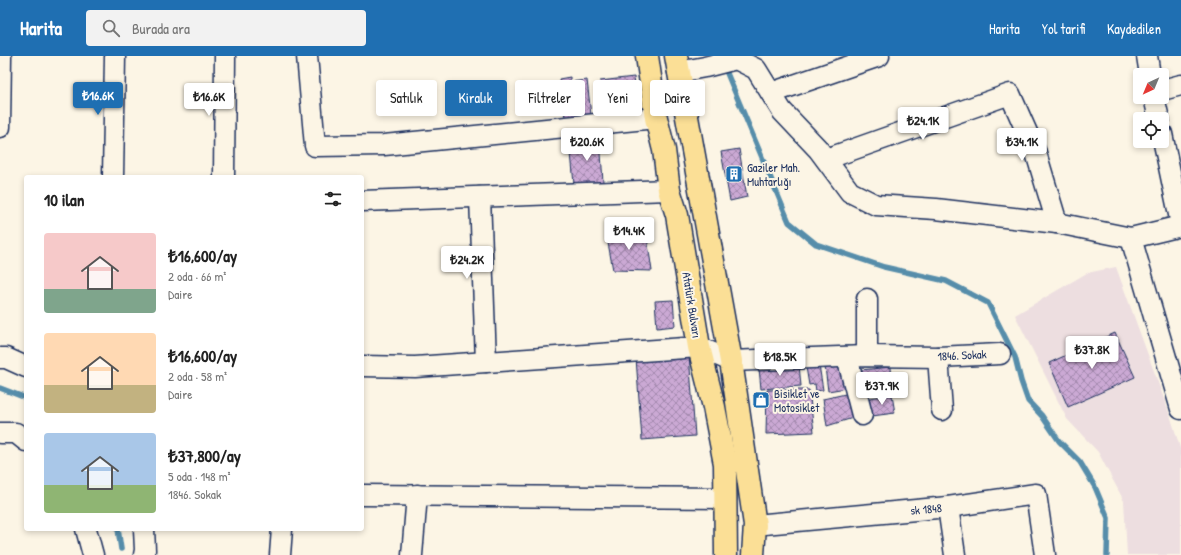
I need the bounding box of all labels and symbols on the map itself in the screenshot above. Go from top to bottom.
north arrow [1133,68,1169,104]
pin: ₺16.6K [65,82,131,116]
pin: ₺16.6K [176,83,242,117]
pin: ₺24.1K [890,107,956,141]
pin: ₺20.6K [554,128,620,162]
pin: ₺34.1K [989,128,1055,162]
place label: Gaziler Mah. Muhtarlığı [747,159,800,190]
building icon: Gaziler Mah. Muhtarlığı [724,164,744,184]
pin: ₺14.4K [596,217,662,251]
pin: ₺24.2K [434,246,500,280]
street label: Atatürk Bulvarı [678,271,706,339]
pin: ₺37.8K [1059,336,1125,370]
pin: ₺18.5K [747,343,813,377]
street label: 1846. Sokak [937,345,987,365]
pin: ₺37.9K [849,372,915,406]
place label: Bisiklet ve Motosiklet [774,385,820,416]
shop icon: Bisiklet ve Motosiklet [751,390,771,410]
street label: sk 1848 [910,499,942,519]

